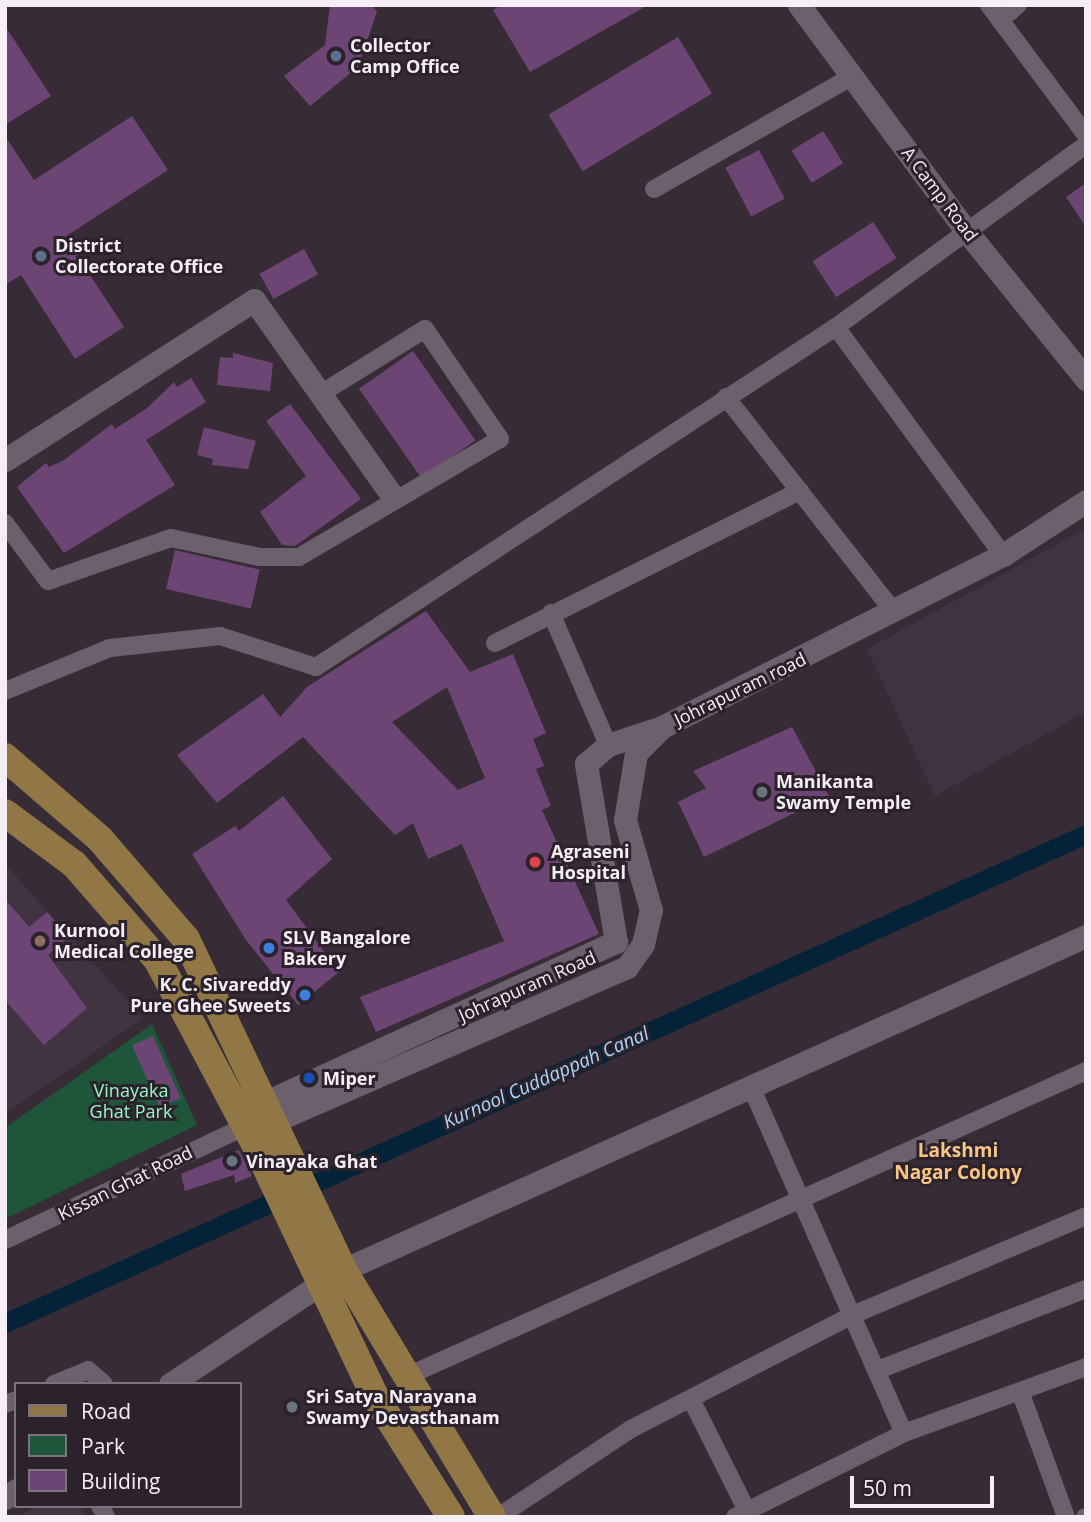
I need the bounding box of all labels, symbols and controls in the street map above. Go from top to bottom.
place label: Collector Camp Office [350,35,460,78]
marker: Collector Camp Office [328,48,344,64]
street label: A Camp Road [897,142,983,246]
place label: District Collectorate Office [55,235,223,278]
marker: District Collectorate Office [33,248,49,264]
street label: Johrapuram road [671,648,809,730]
place label: Manikanta Swamy Temple [776,771,911,814]
marker: Manikanta Swamy Temple [754,784,770,800]
place label: Agraseni Hospital [551,841,630,884]
marker: Agraseni Hospital [525,852,545,872]
place label: Kurnool Medical College [54,920,194,962]
place label: SLV Bangalore Bakery [283,927,411,970]
marker: Kurnool Medical College [32,933,48,949]
marker: SLV Bangalore Bakery [261,940,277,956]
street label: Johrapuram Road [455,946,599,1026]
place label: K. C. Sivareddy Pure Ghee Sweets [130,974,291,1016]
marker: K. C. Sivareddy Pure Ghee Sweets [297,987,313,1003]
water label: Kurnool Cuddappah Canal [440,1022,652,1134]
place label: Miper [323,1067,376,1089]
marker: Miper [301,1070,317,1086]
park label: Vinayaka Ghat Park [90,1080,172,1122]
district label: Lakshmi Nagar Colony [894,1140,1022,1184]
street label: Kissan Ghat Road [54,1141,196,1225]
place label: Vinayaka Ghat [246,1150,377,1172]
marker: Vinayaka Ghat [224,1153,240,1169]
legend [14,1382,242,1508]
place label: Sri Satya Narayana Swamy Devasthanam [306,1386,500,1428]
text: Road [81,1397,131,1425]
marker: Sri Satya Narayana Swamy Devasthanam [284,1399,300,1415]
text: Park [81,1432,125,1460]
scale bar [853,1462,996,1506]
text: Building [81,1467,160,1495]
text: 50 m [863,1474,912,1502]

